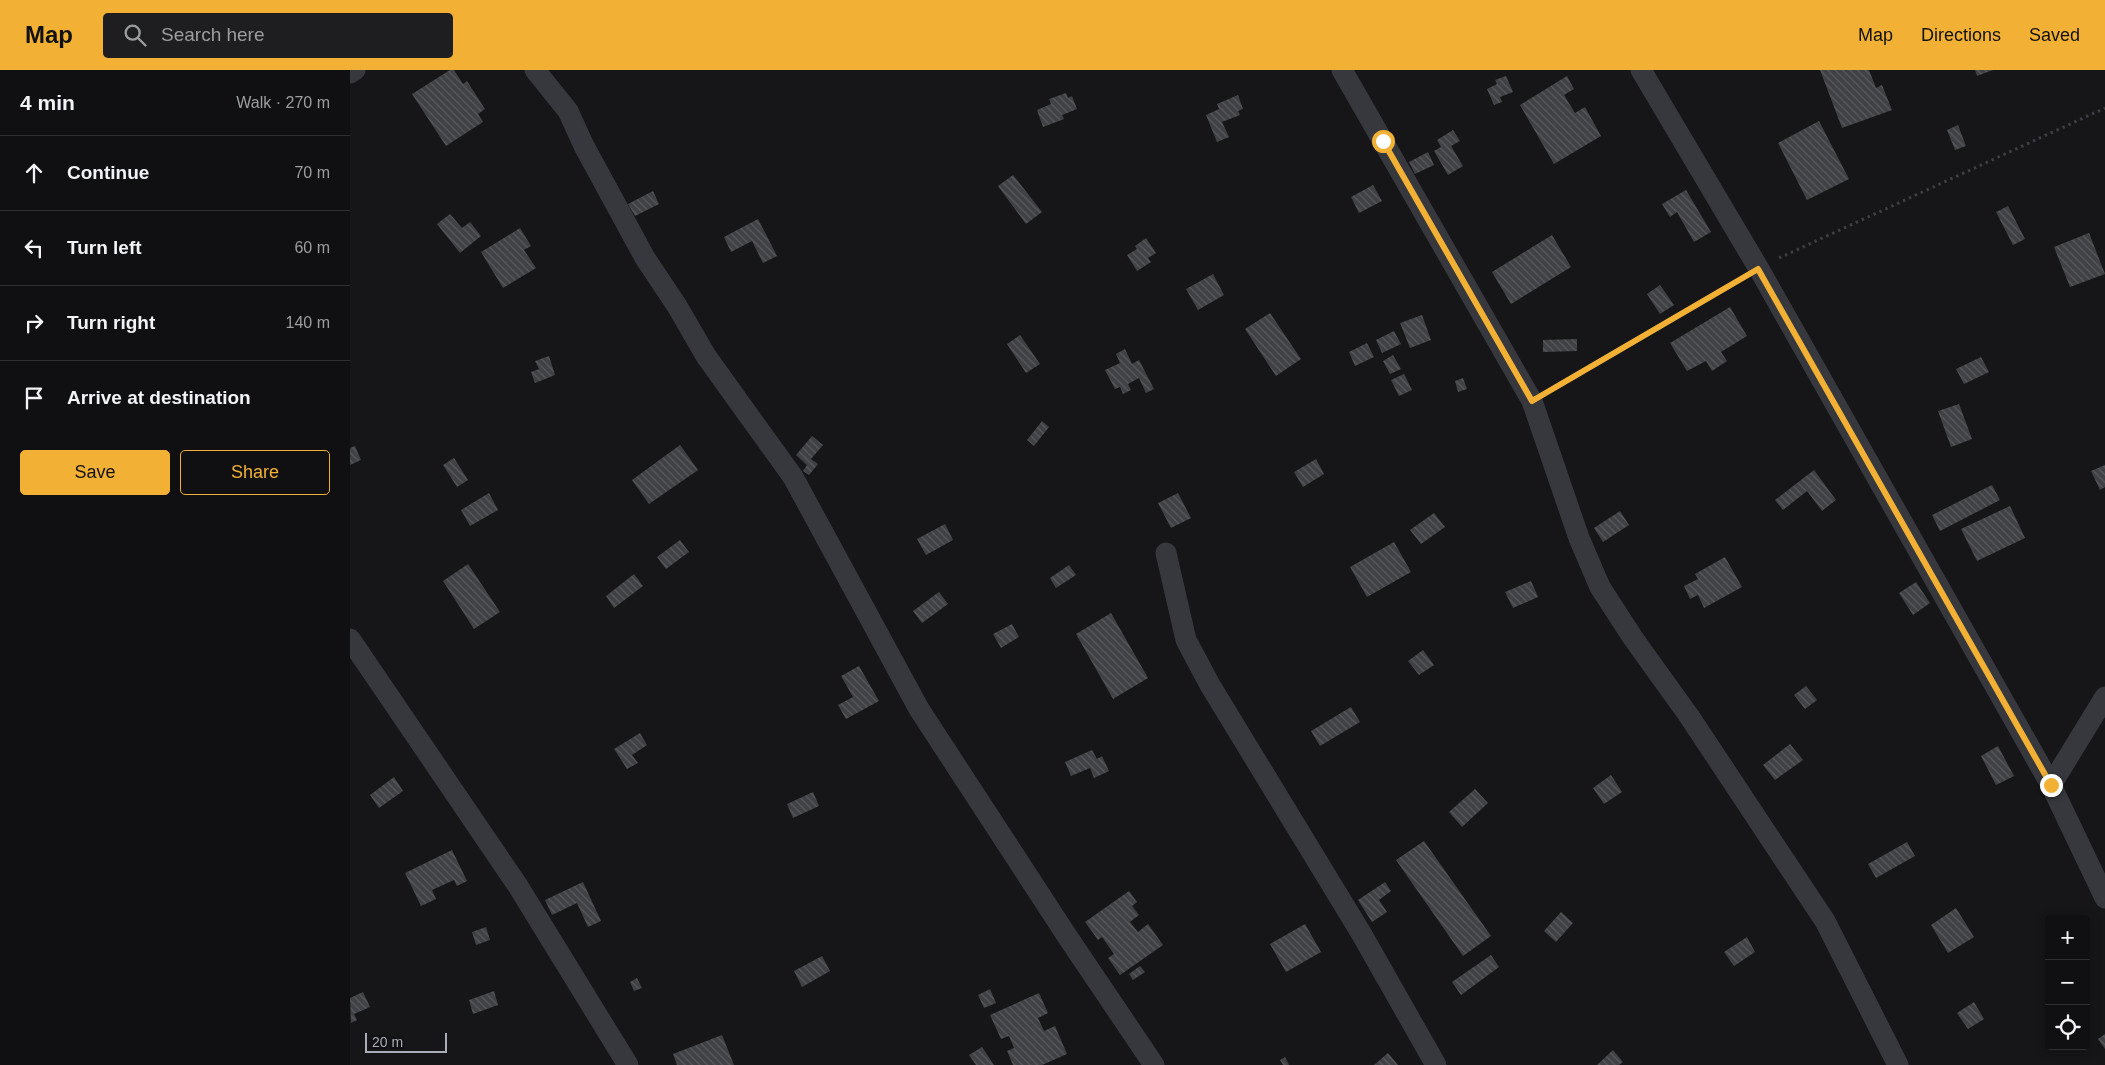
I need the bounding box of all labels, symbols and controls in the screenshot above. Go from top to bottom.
search box [103,13,453,58]
text: Map [25,21,73,48]
icon: search [121,21,149,49]
text: Search here [161,24,265,45]
text: Map [1858,25,1893,45]
text: Directions [1921,25,2001,45]
text: Saved [2029,25,2080,45]
text: 4 min [20,91,75,114]
text: Walk · 270 m [236,94,330,111]
route start [1372,130,1395,153]
icon: ahead [20,159,48,187]
text: Continue [67,162,149,183]
text: 70 m [294,164,330,181]
icon: left [20,234,48,262]
text: Turn left [67,237,142,258]
text: 60 m [294,239,330,256]
icon: right [20,309,48,337]
text: Turn right [67,312,155,333]
text: 140 m [286,314,330,331]
icon: arrive [20,384,48,412]
text: Arrive at destination [67,387,251,408]
button: Save [20,450,170,495]
button: Share [180,450,330,495]
route end [2040,774,2063,797]
map controls [2045,915,2090,1050]
button: + [2045,915,2090,960]
button: − [2045,960,2090,1005]
button: locate [2045,1005,2090,1050]
scale bar [365,1030,448,1053]
text: 20 m [372,1034,403,1050]

